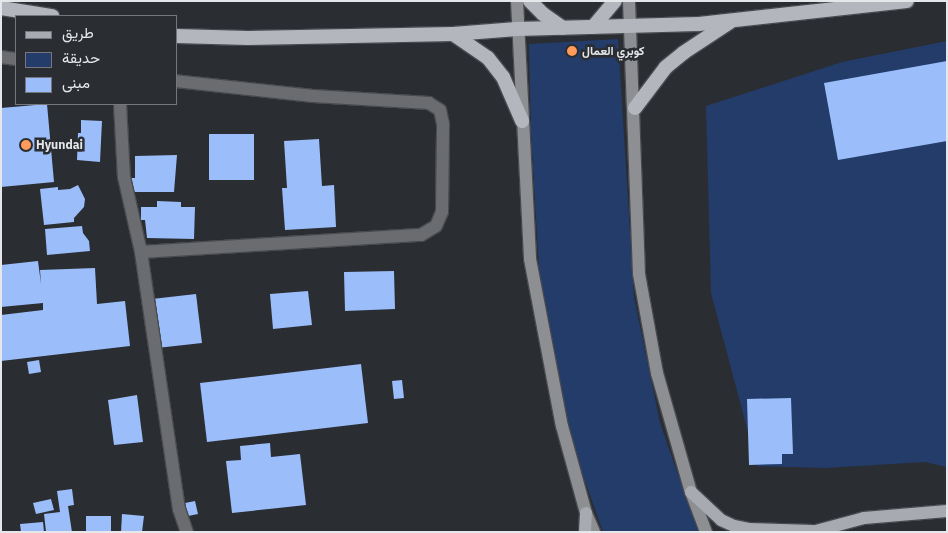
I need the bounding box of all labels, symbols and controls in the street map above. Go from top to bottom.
legend [15,15,178,105]
text: طريق [62,23,94,42]
place label: كوبري العمال [582,44,644,58]
marker: كوبري العمال [566,45,578,57]
text: حديقة [62,48,100,67]
text: مبنى [62,73,90,92]
place label: Hyundai [36,138,83,152]
marker: Hyundai [20,139,32,151]

